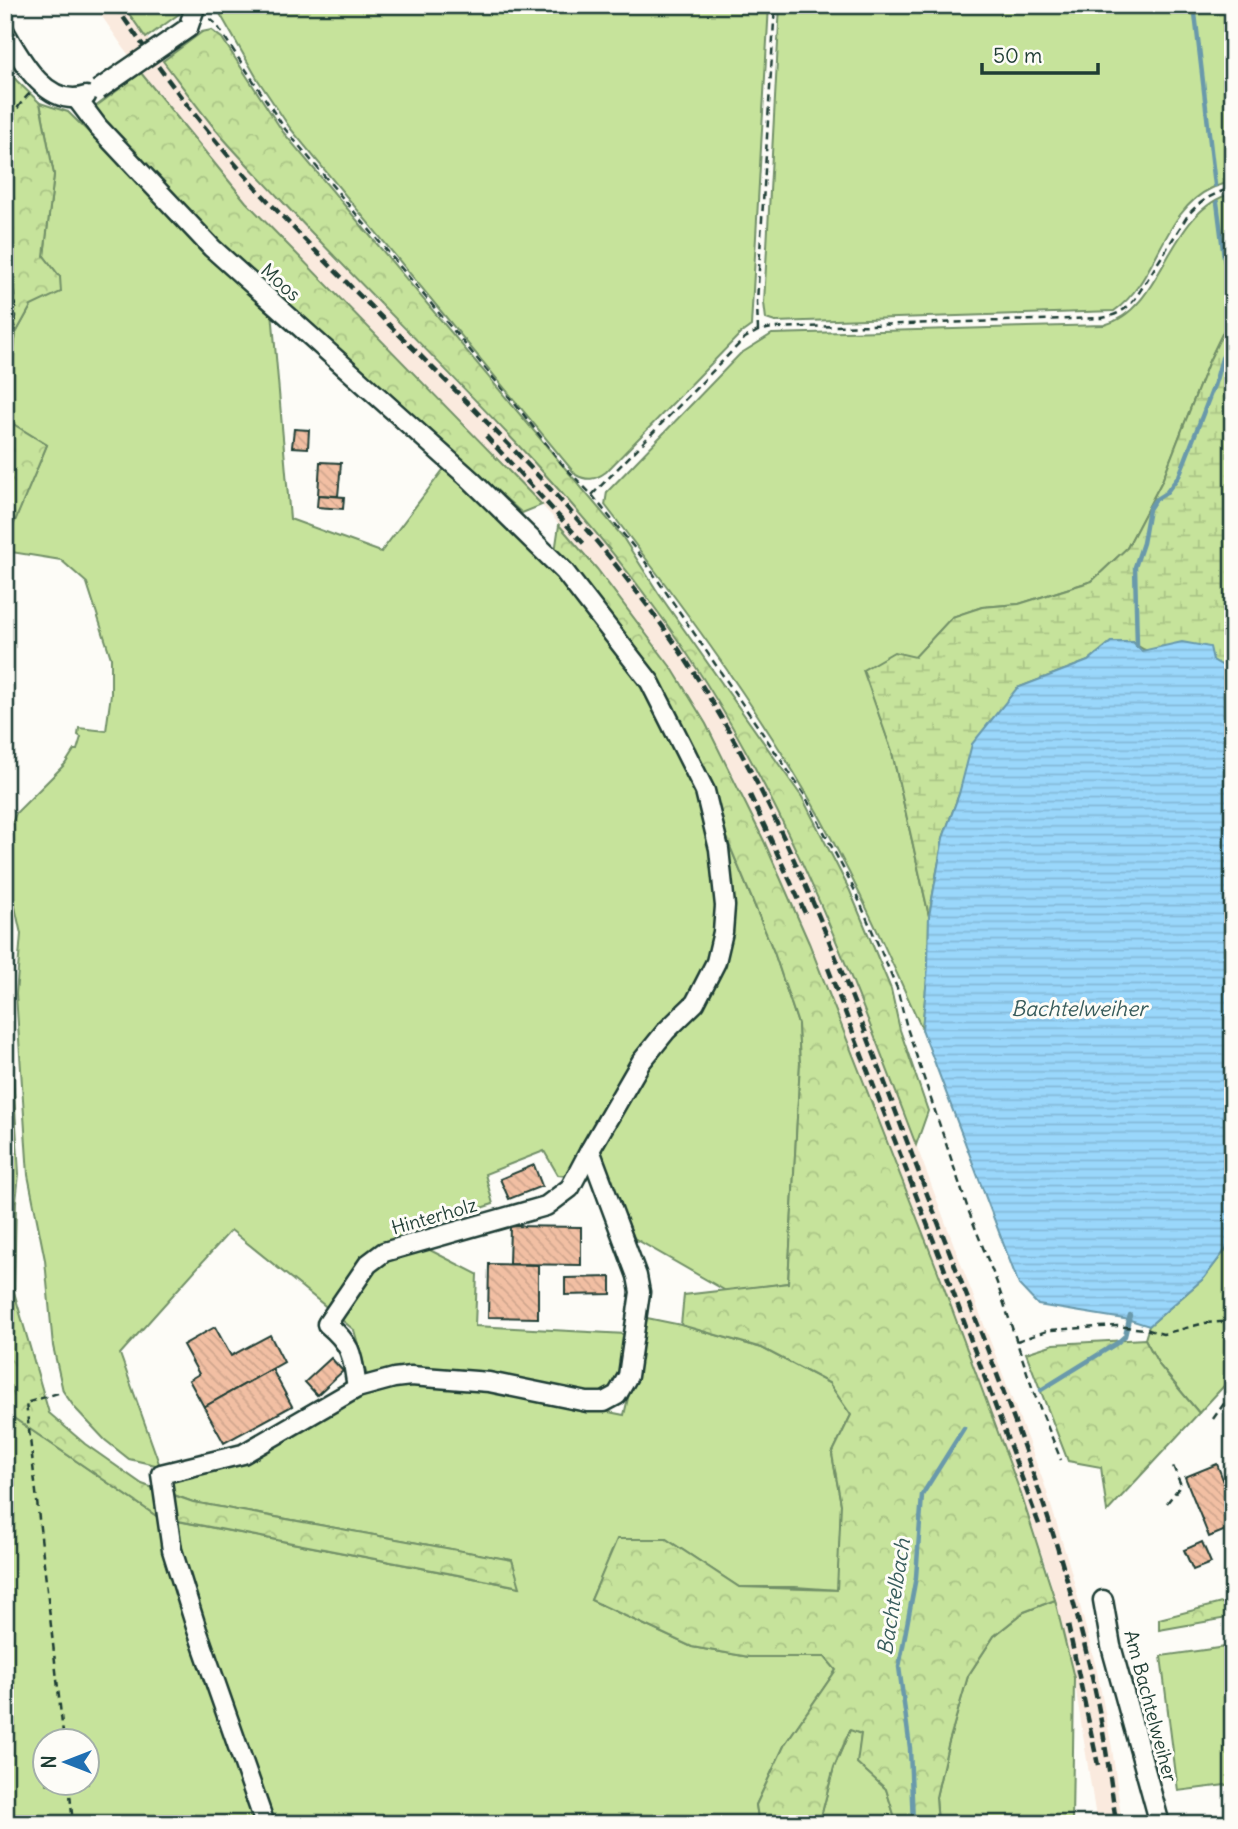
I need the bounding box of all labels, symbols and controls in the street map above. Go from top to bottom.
scale bar [982,32,1098,76]
text: 50 m [993,42,1042,69]
street label: Moos [256,258,306,306]
water label: Bachtelweiher [1011,995,1149,1022]
street label: Hinterholz [388,1192,480,1240]
water label: Bachtelbach [871,1536,916,1657]
street label: Am Bachtelweiher [1119,1627,1183,1785]
north arrow [32,1728,102,1798]
text: N [37,1755,61,1769]

